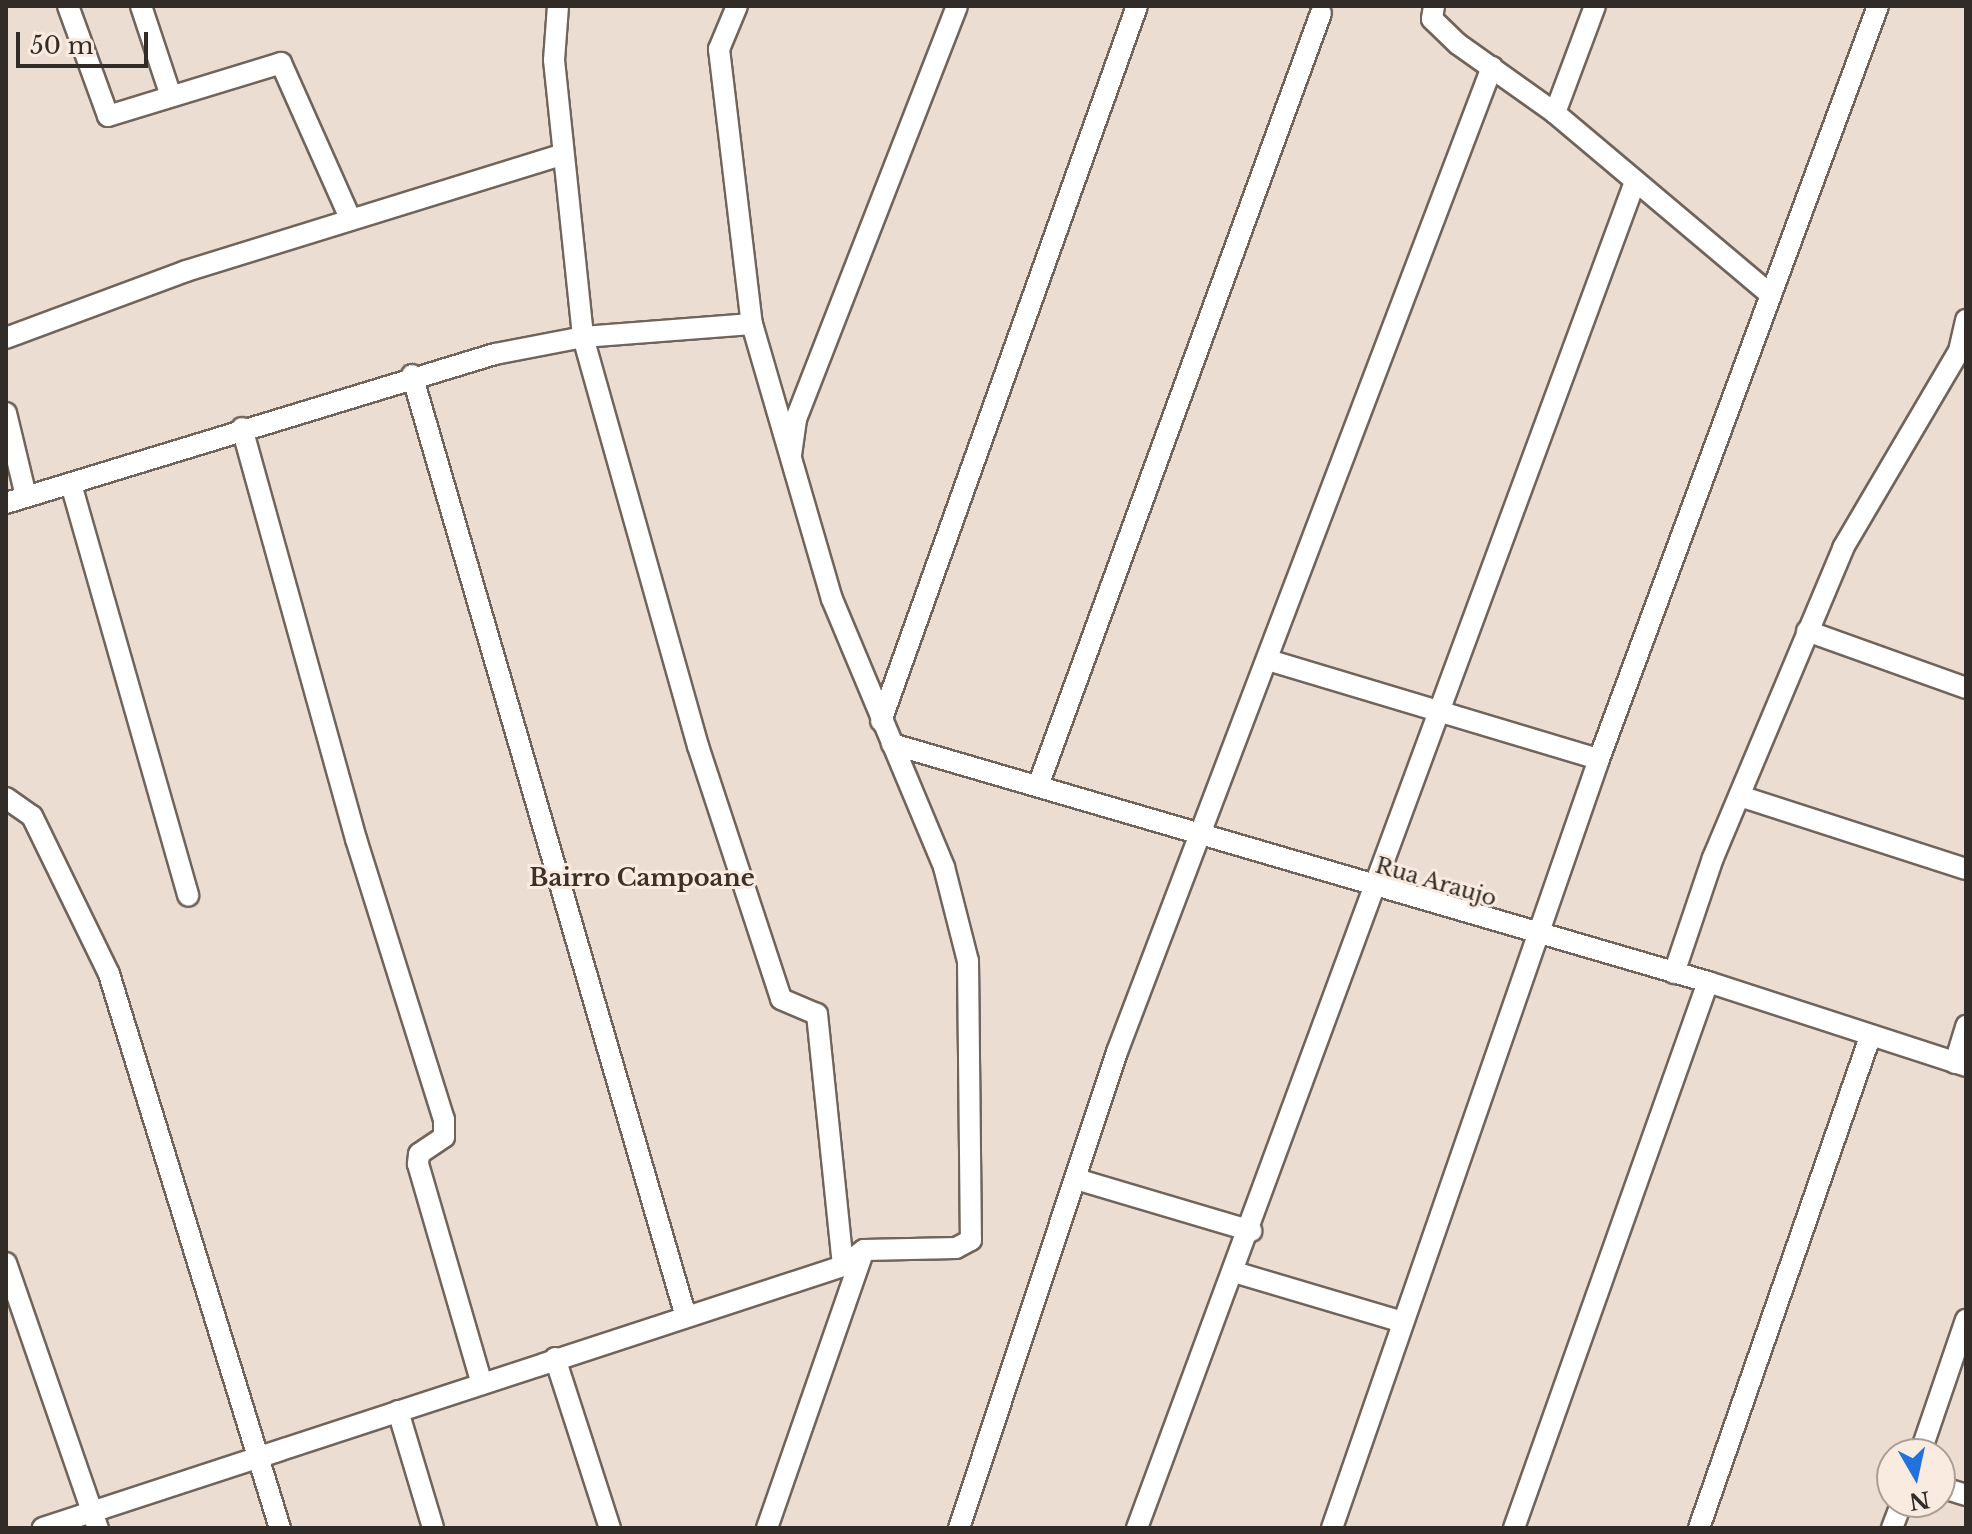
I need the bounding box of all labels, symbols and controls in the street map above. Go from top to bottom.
scale bar [20,16,152,66]
text: 50 m [30,31,93,60]
street label: Rua Araujo [1372,852,1500,912]
district label: Bairro Campoane [529,864,755,892]
north arrow [1876,1438,1956,1518]
text: N [1907,1485,1932,1515]

